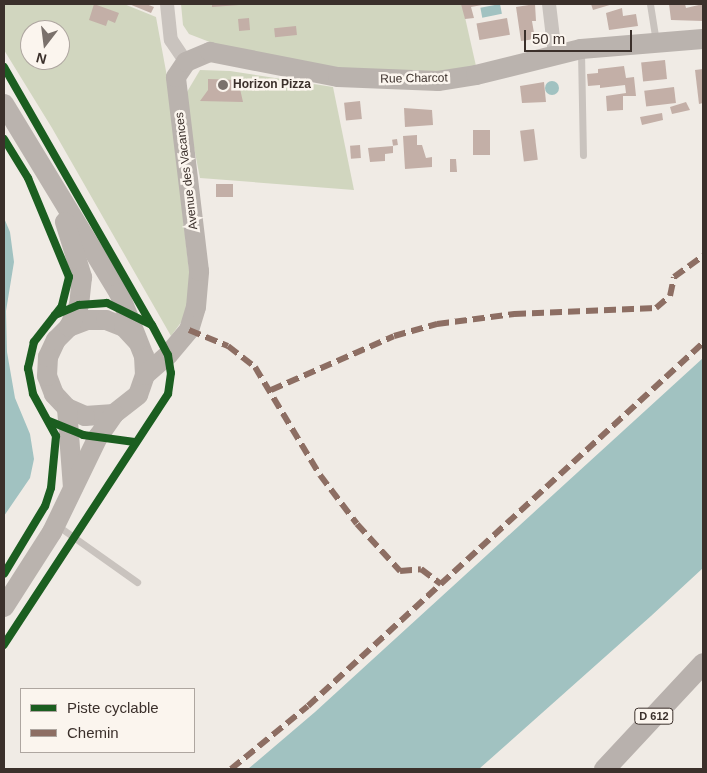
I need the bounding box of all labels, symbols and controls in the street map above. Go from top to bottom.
north arrow [20,20,70,70]
scale bar [527,20,634,52]
text: 50 m [532,30,565,47]
text: N [34,49,48,68]
street label: Rue Charcot [380,71,448,87]
place label: Horizon Pizza [233,78,311,92]
marker: Horizon Pizza [217,79,229,91]
street label: Avenue des Vacances [173,111,201,231]
legend [20,688,195,753]
text: Piste cyclable [67,699,159,716]
road number: D 612 [634,708,674,724]
text: Chemin [67,724,119,741]

